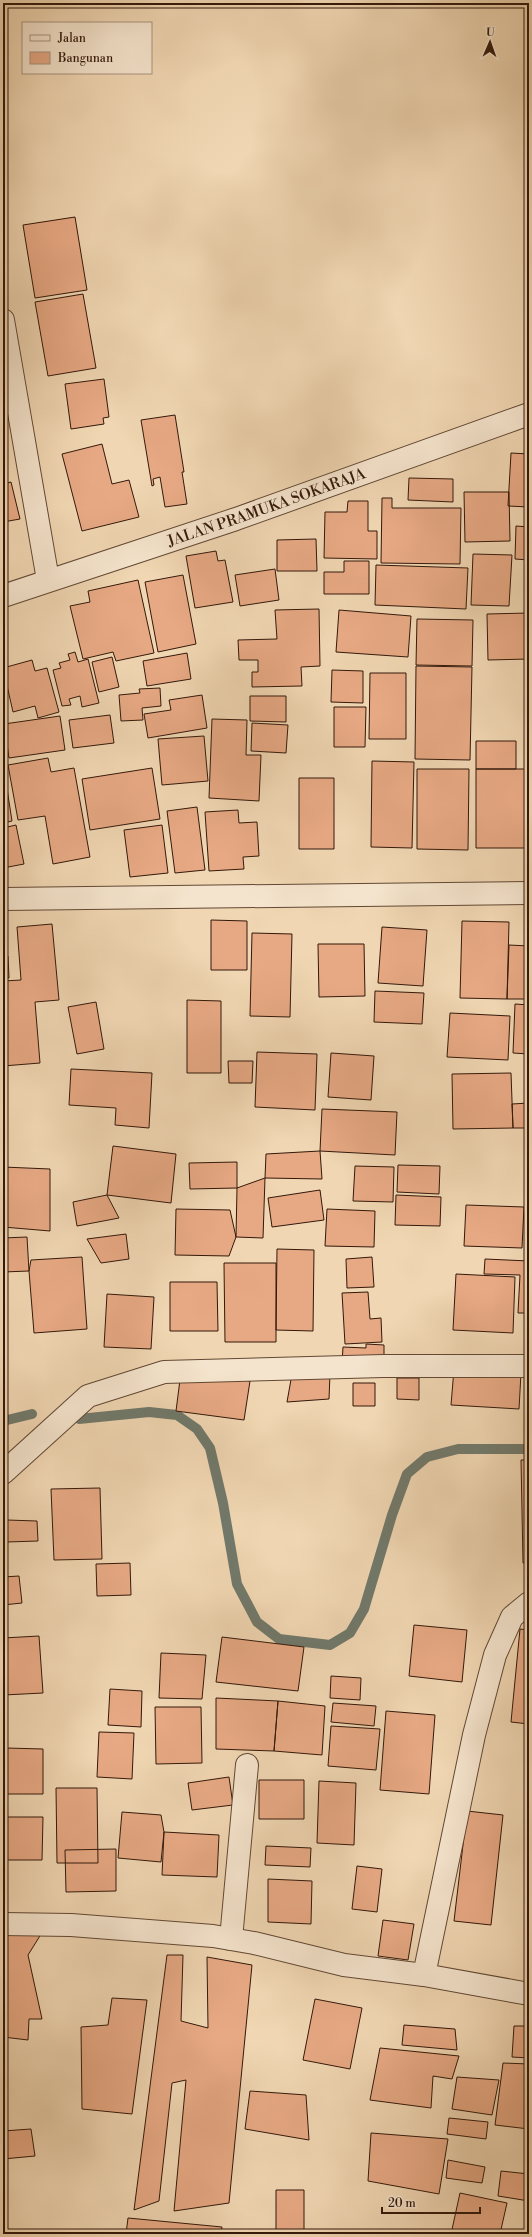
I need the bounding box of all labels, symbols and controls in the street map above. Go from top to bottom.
legend [22,22,152,74]
north arrow [470,22,510,62]
text: U [486,26,495,40]
text: Jalan [57,31,86,46]
text: Bangunan [57,51,113,66]
street label: JALAN PRAMUKA SOKARAJA [164,464,369,551]
scale bar [382,2189,480,2215]
text: 20 m [388,2196,416,2211]

